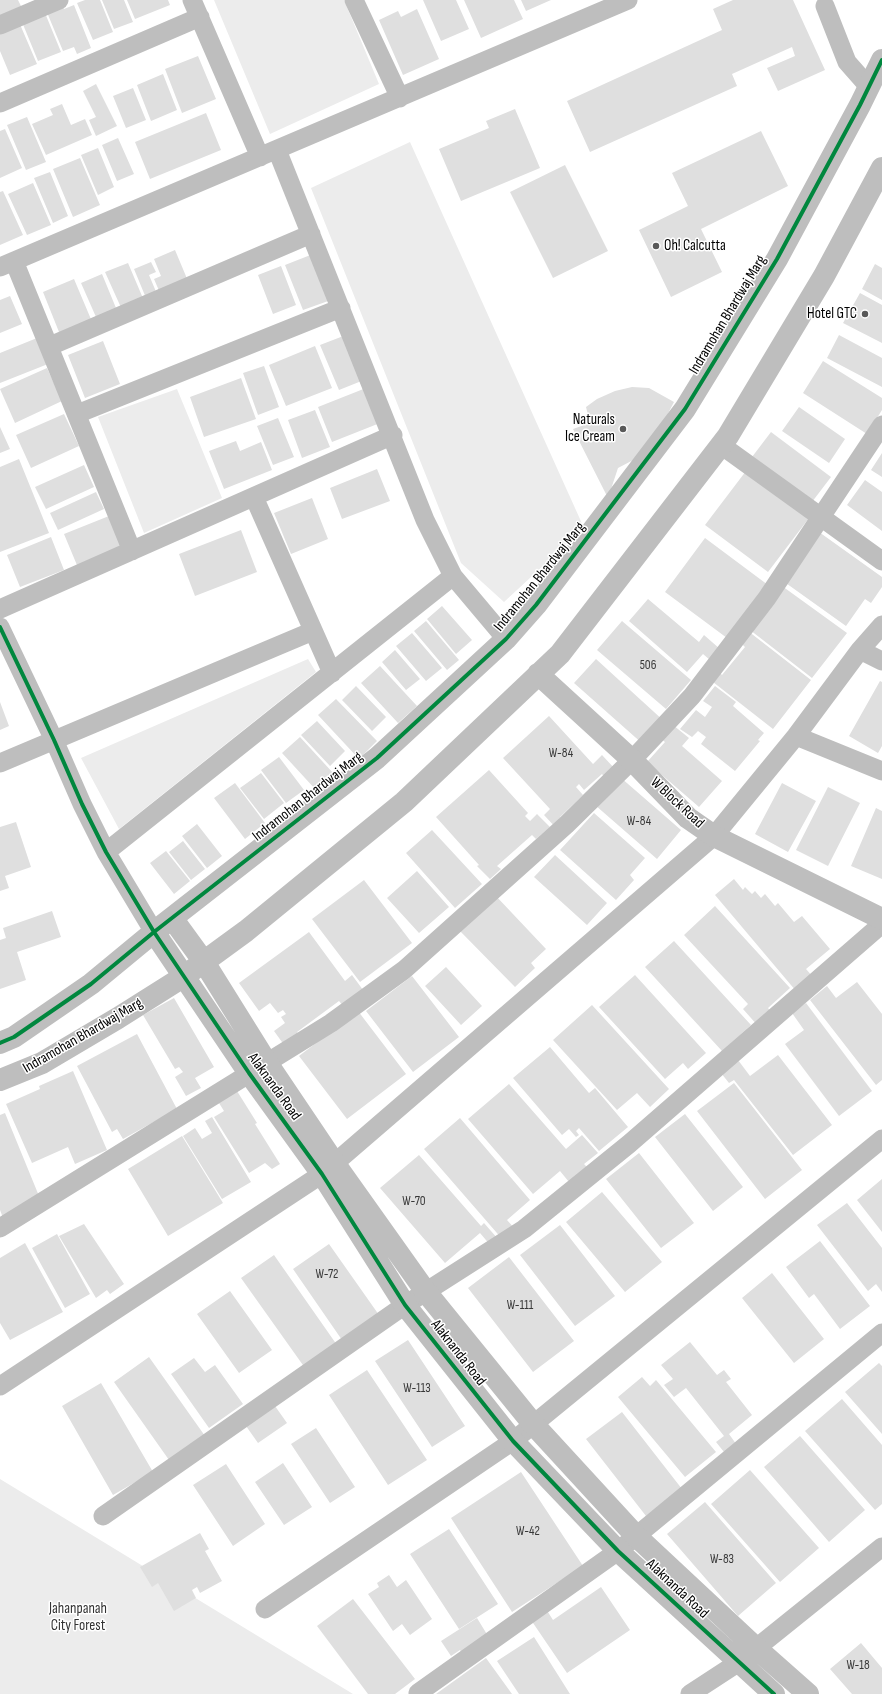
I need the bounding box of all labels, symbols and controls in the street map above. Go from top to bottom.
place label: Oh! Calcutta [664,237,726,255]
marker: Oh! Calcutta [651,241,661,251]
street label: Indramohan Bhardwaj Marg [685,252,771,378]
place label: Hotel GTC [807,305,857,323]
marker: Hotel GTC [860,309,870,319]
place label: Naturals Ice Cream [565,411,615,446]
marker: Naturals Ice Cream [618,424,628,434]
street label: Indramohan Bhardwaj Marg [490,519,590,635]
house number: 506 [640,658,656,674]
house number: W-84 [549,746,573,762]
street label: Indramohan Bhardwaj Marg [249,748,367,846]
street label: W Block Road [646,774,708,832]
house number: W-84 [627,814,651,830]
street label: Indramohan Bhardwaj Marg [20,994,146,1078]
street label: Alaknanda Road [244,1050,304,1124]
house number: W-70 [402,1194,426,1210]
house number: W-72 [316,1267,338,1283]
house number: W-111 [507,1298,533,1314]
street label: Alaknanda Road [427,1316,489,1390]
house number: W-113 [403,1381,431,1397]
house number: W-42 [516,1524,540,1540]
house number: W-83 [710,1552,734,1568]
street label: Alaknanda Road [642,1556,712,1622]
park label: Jahanpanah City Forest [49,1600,107,1635]
house number: W-18 [846,1658,870,1674]

